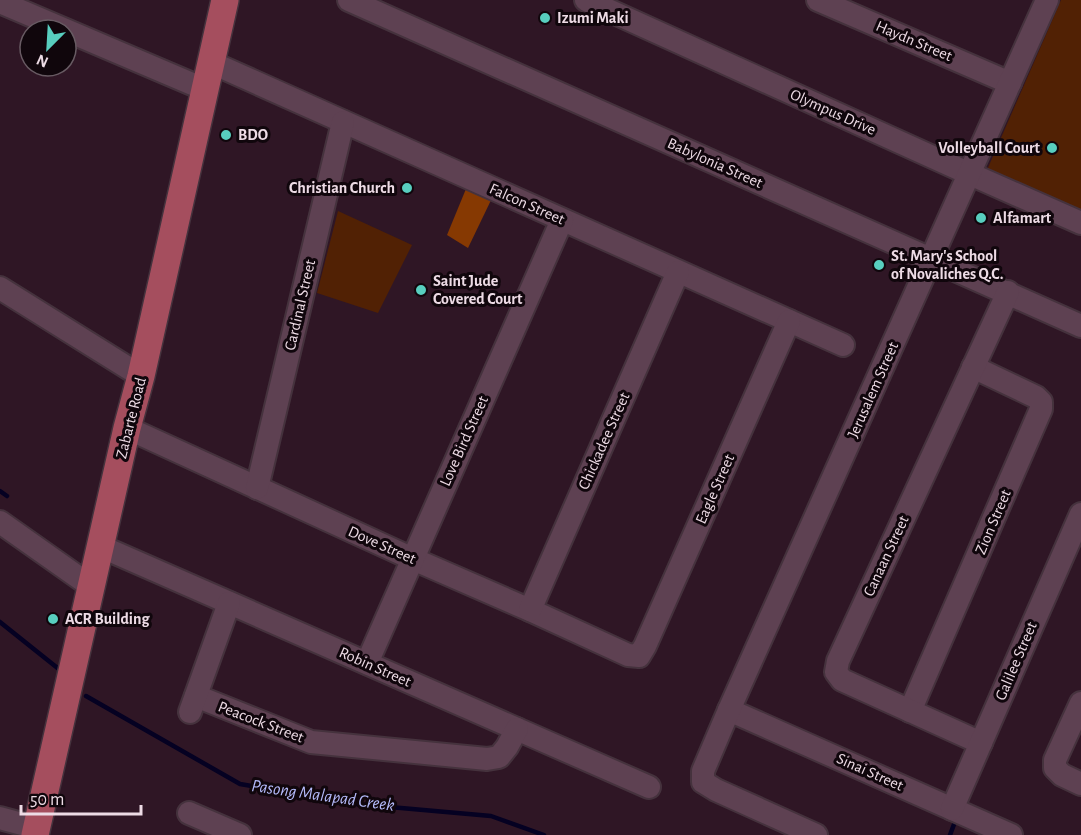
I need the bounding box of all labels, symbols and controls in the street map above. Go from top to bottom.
place label: Izumi Maki [557,10,629,26]
marker: Izumi Maki [538,11,552,25]
north arrow [18,18,78,78]
street label: Haydn Street [873,18,955,65]
text: N [34,51,51,70]
street label: Olympus Drive [787,86,878,139]
place label: BDO [238,127,268,143]
marker: BDO [219,128,233,142]
street label: Babylonia Street [665,135,765,192]
place label: Volleyball Court [938,140,1041,157]
marker: Volleyball Court [1045,141,1059,155]
place label: Christian Church [289,180,395,196]
street label: Falcon Street [487,180,567,228]
marker: Christian Church [400,181,414,195]
place label: Alfamart [993,210,1052,226]
marker: Alfamart [974,211,988,225]
place label: St. Mary's School of Novaliches Q.C. [891,248,1003,283]
street label: Cardinal Street [282,258,318,352]
marker: St. Mary's School of Novaliches Q.C. [872,258,886,272]
place label: Saint Jude Covered Court [433,273,523,307]
marker: Saint Jude Covered Court [414,283,428,297]
street label: Jerusalem Street [845,340,901,440]
street label: Zabarte Road [113,376,149,460]
street label: Chickadee Street [575,390,633,492]
street label: Love Bird Street [437,394,491,488]
street label: Eagle Street [693,452,737,526]
street label: Zion Street [972,487,1014,557]
street label: Canaan Street [860,513,912,599]
street label: Dove Street [346,523,418,567]
place label: ACR Building [65,611,151,627]
marker: ACR Building [46,612,60,626]
street label: Galilee Street [992,619,1040,703]
street label: Robin Street [337,644,413,690]
street label: Peacock Street [216,698,306,746]
street label: Sinai Street [834,750,906,794]
water label: Pasong Malapad Creek [250,777,396,815]
scale bar [21,778,141,816]
text: 50 m [30,791,64,809]

